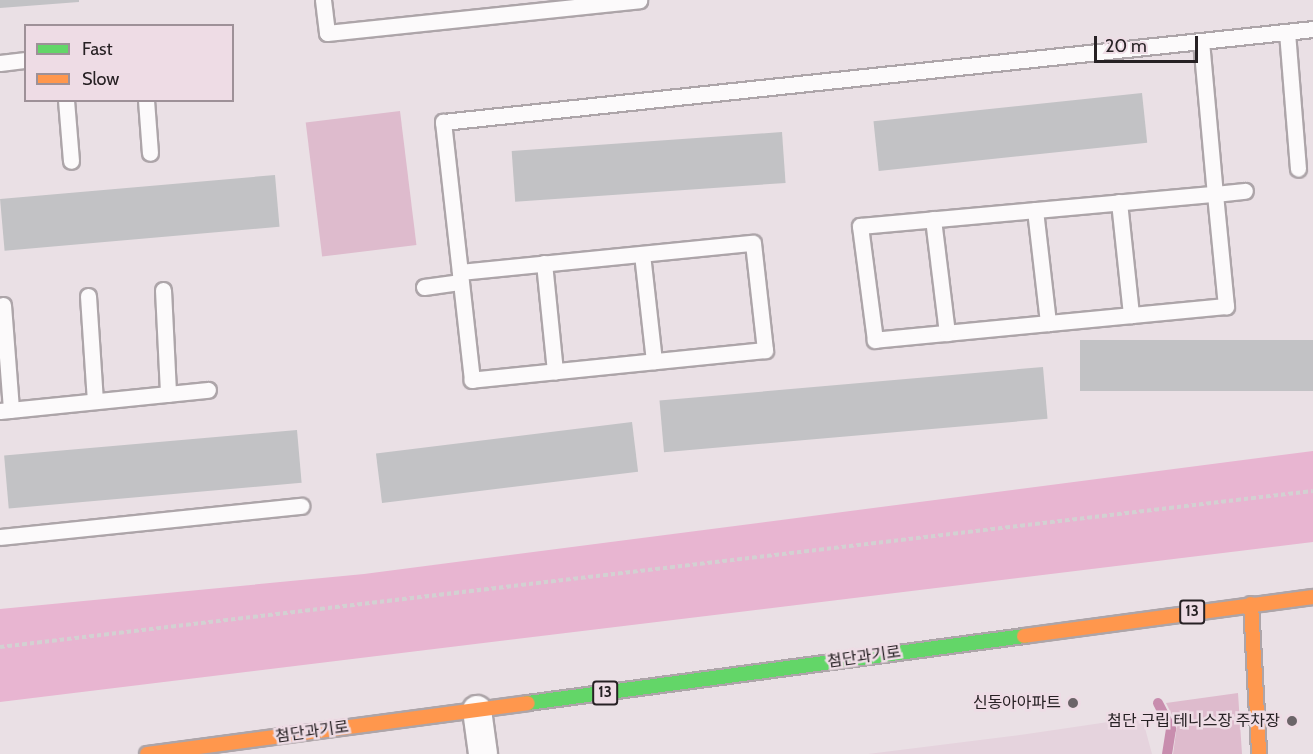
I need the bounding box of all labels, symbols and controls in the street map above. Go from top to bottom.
legend [24,24,234,102]
scale bar [1097,24,1200,62]
text: 20 m [1105,35,1147,57]
text: Fast [82,38,113,60]
text: Slow [82,68,119,90]
road number: 13 [1178,600,1206,624]
street label: 첨단과기로 [826,642,902,672]
road number: 13 [592,681,618,705]
place label: 신동아아파트 [973,693,1061,713]
marker: 신동아아파트 [1066,696,1080,710]
place label: 첨단 구립 테니스장 주차장 [1107,711,1280,731]
marker: 첨단 구립 테니스장 주차장 [1285,714,1299,728]
street label: 첨단과기로 [274,717,350,747]

